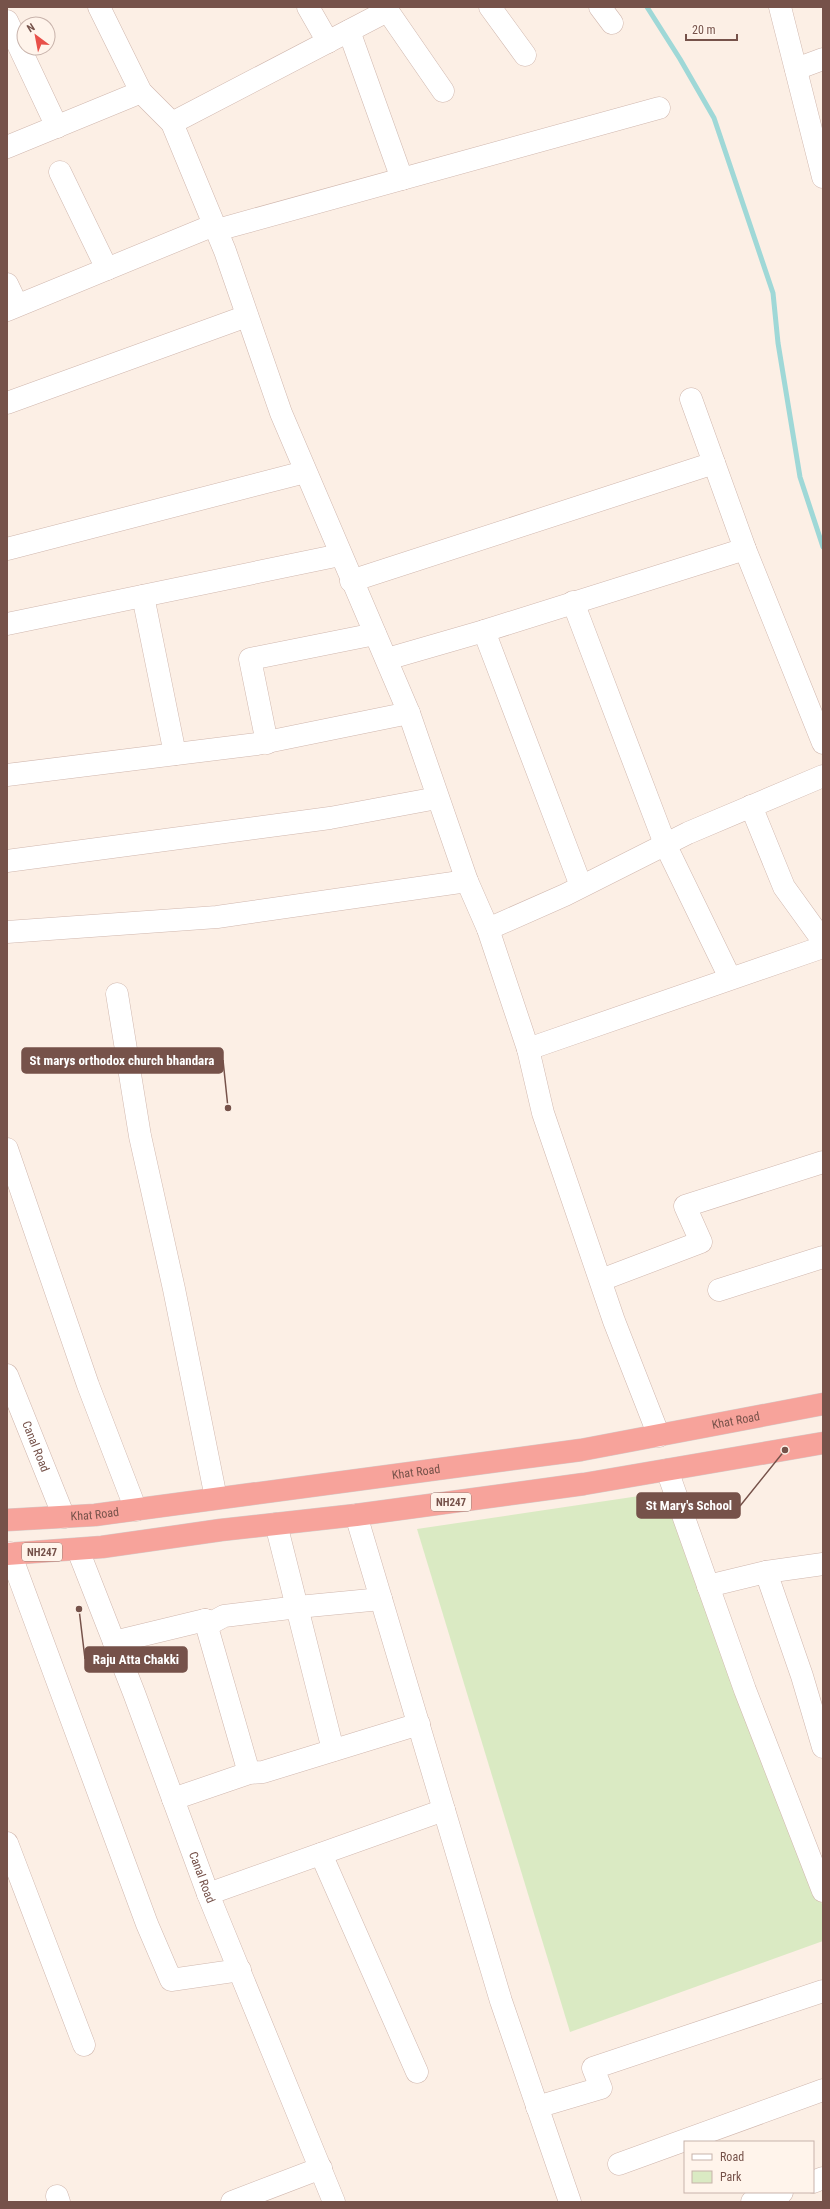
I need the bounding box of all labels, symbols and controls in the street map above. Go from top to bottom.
north arrow [16,16,56,56]
scale bar [686,16,737,42]
text: N [25,21,37,35]
text: 20 m [692,23,716,37]
callout: St marys orthodox church bhandara [22,1048,223,1073]
text: St marys orthodox church bhandara [30,1053,214,1068]
street label: Khat Road [711,1409,761,1432]
street label: Canal Road [19,1419,52,1474]
street label: Khat Road [391,1462,441,1482]
road number: NH247 [431,1493,471,1511]
callout: St Mary's School [637,1493,740,1518]
text: St Mary's School [646,1498,732,1513]
street label: Khat Road [70,1505,120,1523]
road number: NH247 [22,1543,62,1561]
callout: Raju Atta Chakki [85,1647,187,1672]
text: Raju Atta Chakki [93,1652,179,1667]
street label: Canal Road [186,1850,218,1905]
legend [684,2141,814,2193]
text: Road [720,2150,744,2164]
text: Park [720,2170,742,2184]

